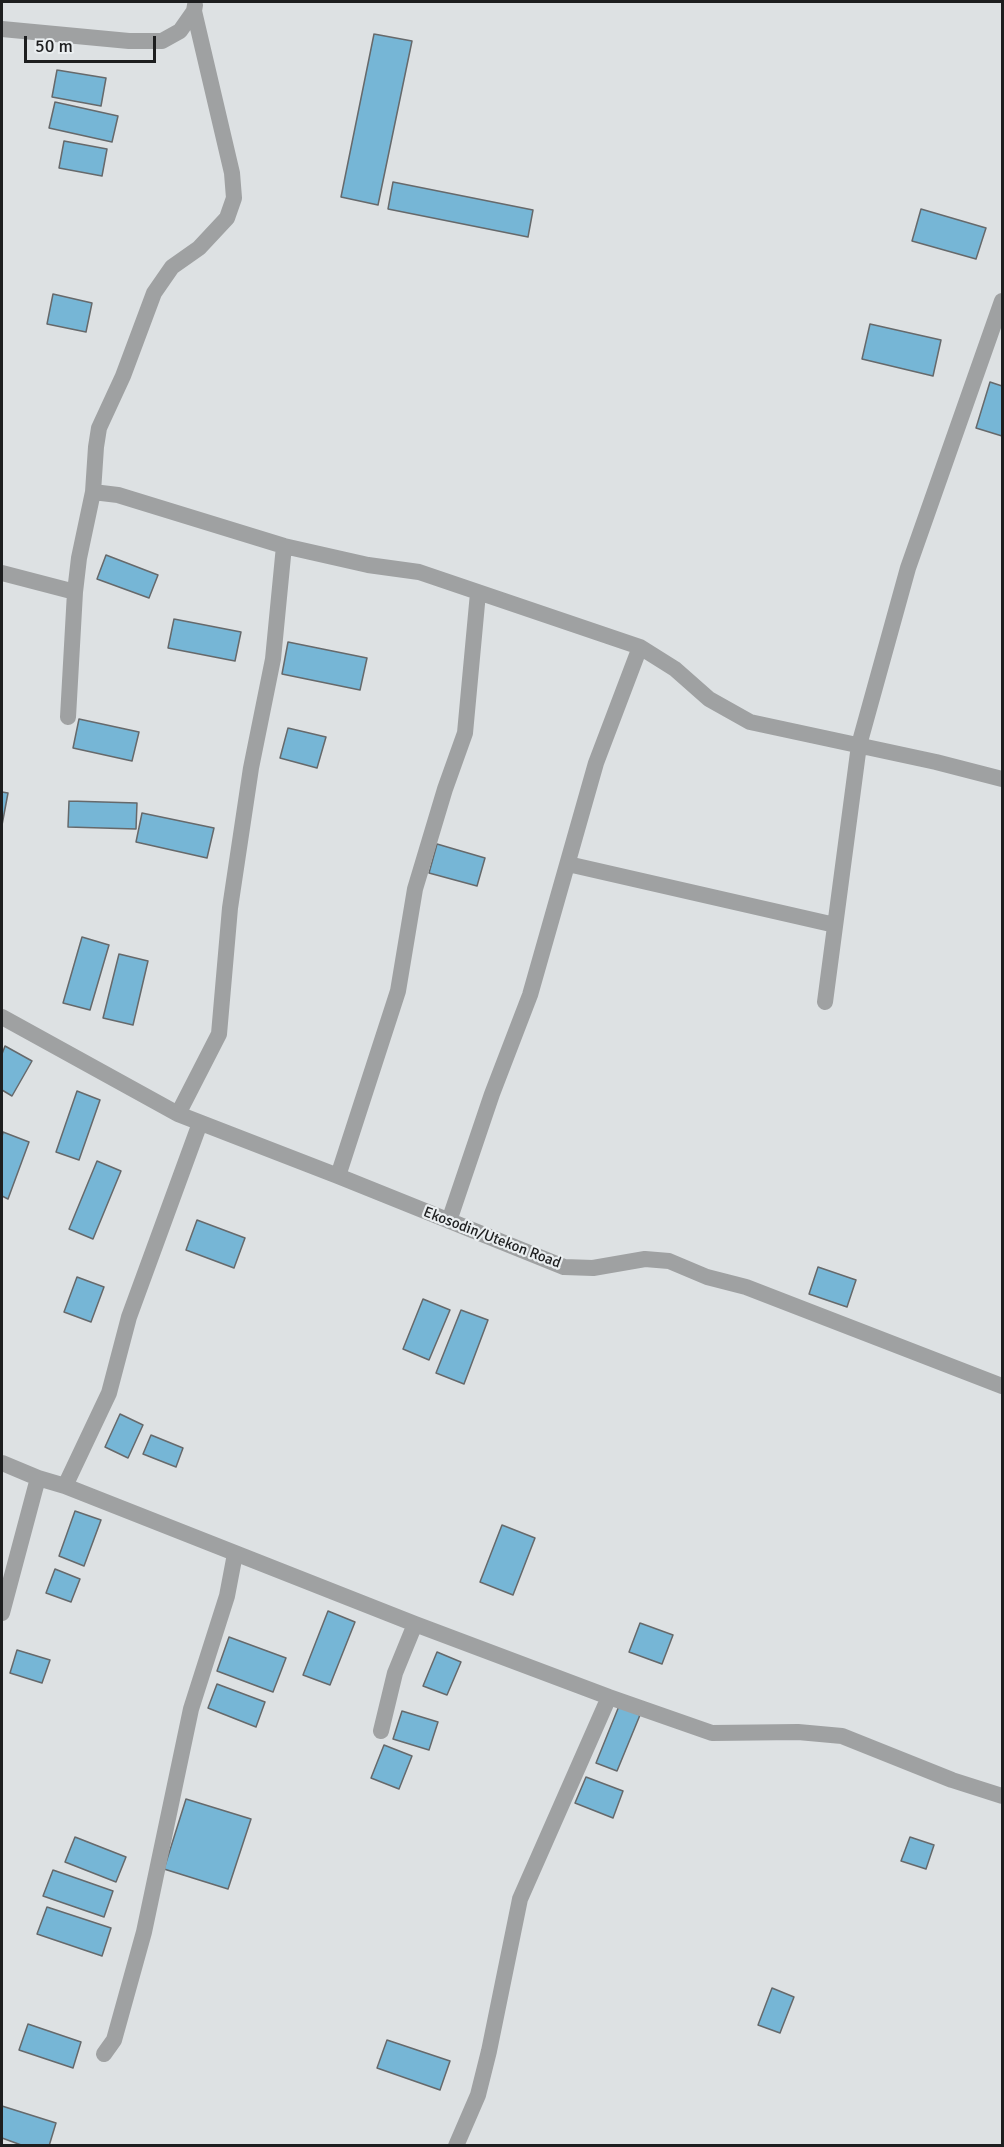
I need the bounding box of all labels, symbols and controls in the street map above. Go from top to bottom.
scale bar [27,24,159,62]
text: 50 m [35,35,73,57]
street label: Ekosodin/Utekon Road [421,1204,563,1272]

